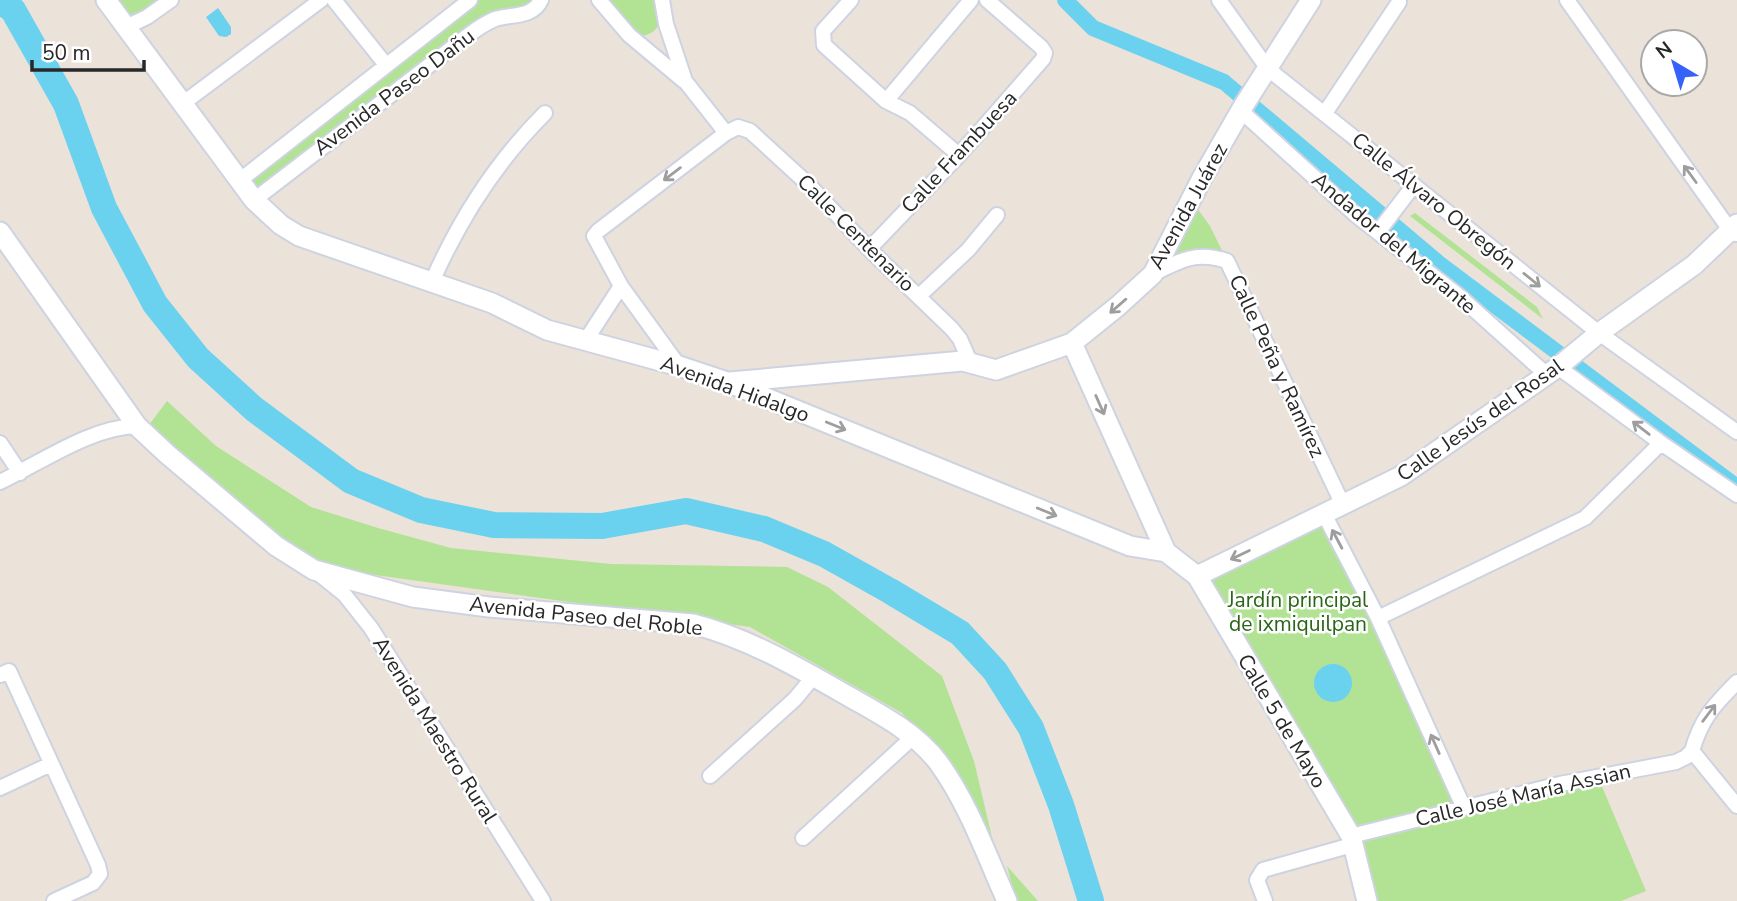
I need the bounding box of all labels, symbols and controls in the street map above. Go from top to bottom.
street label: Avenida Paseo Dañu [308,22,480,162]
scale bar [32,28,144,72]
north arrow [1639,28,1709,98]
text: N [1651,36,1678,65]
text: 50 m [42,39,91,67]
street label: Calle Frambuesa [895,85,1023,219]
street label: Calle Álvaro Obregón [1346,126,1522,276]
street label: Avenida Juárez [1142,138,1234,274]
one-way arrow [1683,165,1697,184]
street label: Andador del Migrante [1306,166,1482,320]
one-way arrow [663,167,682,182]
street label: Calle Centenario [791,168,921,298]
street label: Calle Peña y Ramírez [1222,270,1332,462]
one-way arrow [1522,272,1540,287]
one-way arrow [1109,298,1127,314]
street label: Avenida Hidalgo [657,349,813,429]
street label: Calle Jesús del Rosal [1391,352,1569,488]
one-way arrow [1094,394,1107,415]
one-way arrow [825,421,846,434]
one-way arrow [1631,421,1650,436]
one-way arrow [1035,507,1057,520]
one-way arrow [1329,529,1343,550]
one-way arrow [1230,549,1251,562]
park label: Jardín principal de ixmiquilpan [1227,586,1369,638]
street label: Avenida Paseo del Roble [468,590,704,642]
street label: Avenida Maestro Rural [366,631,504,829]
street label: Calle 5 de Mayo [1231,649,1333,793]
one-way arrow [1702,704,1716,723]
one-way arrow [1428,734,1441,755]
street label: Calle José María Assian [1413,757,1633,833]

